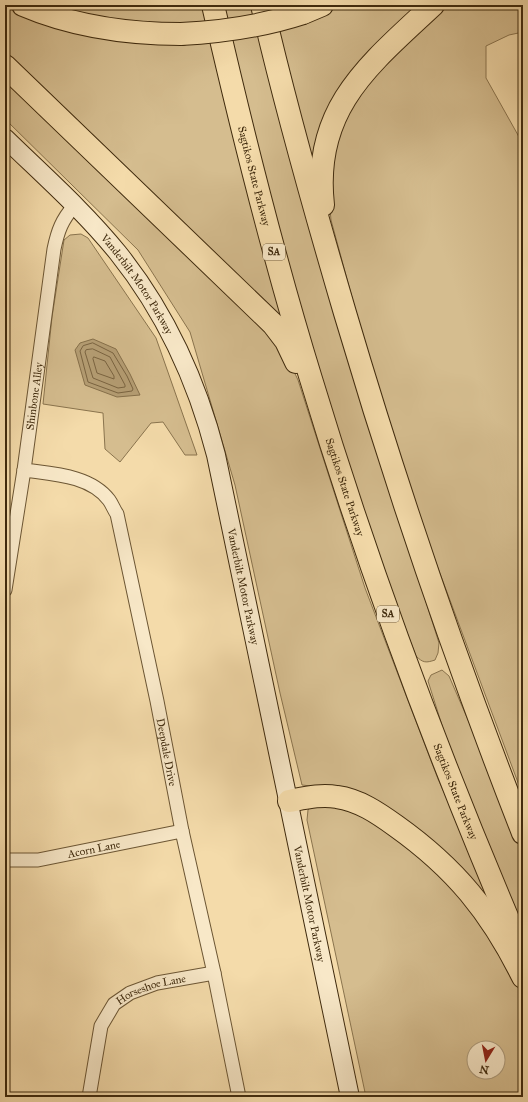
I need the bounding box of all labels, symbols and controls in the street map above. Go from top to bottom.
street label: Sagtikos State Parkway [235,125,274,228]
street label: Vanderbilt Motor Parkway [98,231,176,337]
road number: SA [263,244,285,260]
street label: Shinbone Alley [23,361,45,431]
street label: Sagtikos State Parkway [323,436,368,539]
street label: Vanderbilt Motor Parkway [225,526,262,647]
road number: SA [377,606,399,622]
street label: Deepdale Drive [154,717,180,788]
street label: Sagtikos State Parkway [431,741,481,842]
street label: Acorn Lane [65,837,122,861]
street label: Vanderbilt Motor Parkway [291,843,328,964]
street label: Horseshoe Lane [113,971,187,1007]
north arrow [466,1040,506,1080]
text: N [478,1062,490,1077]

